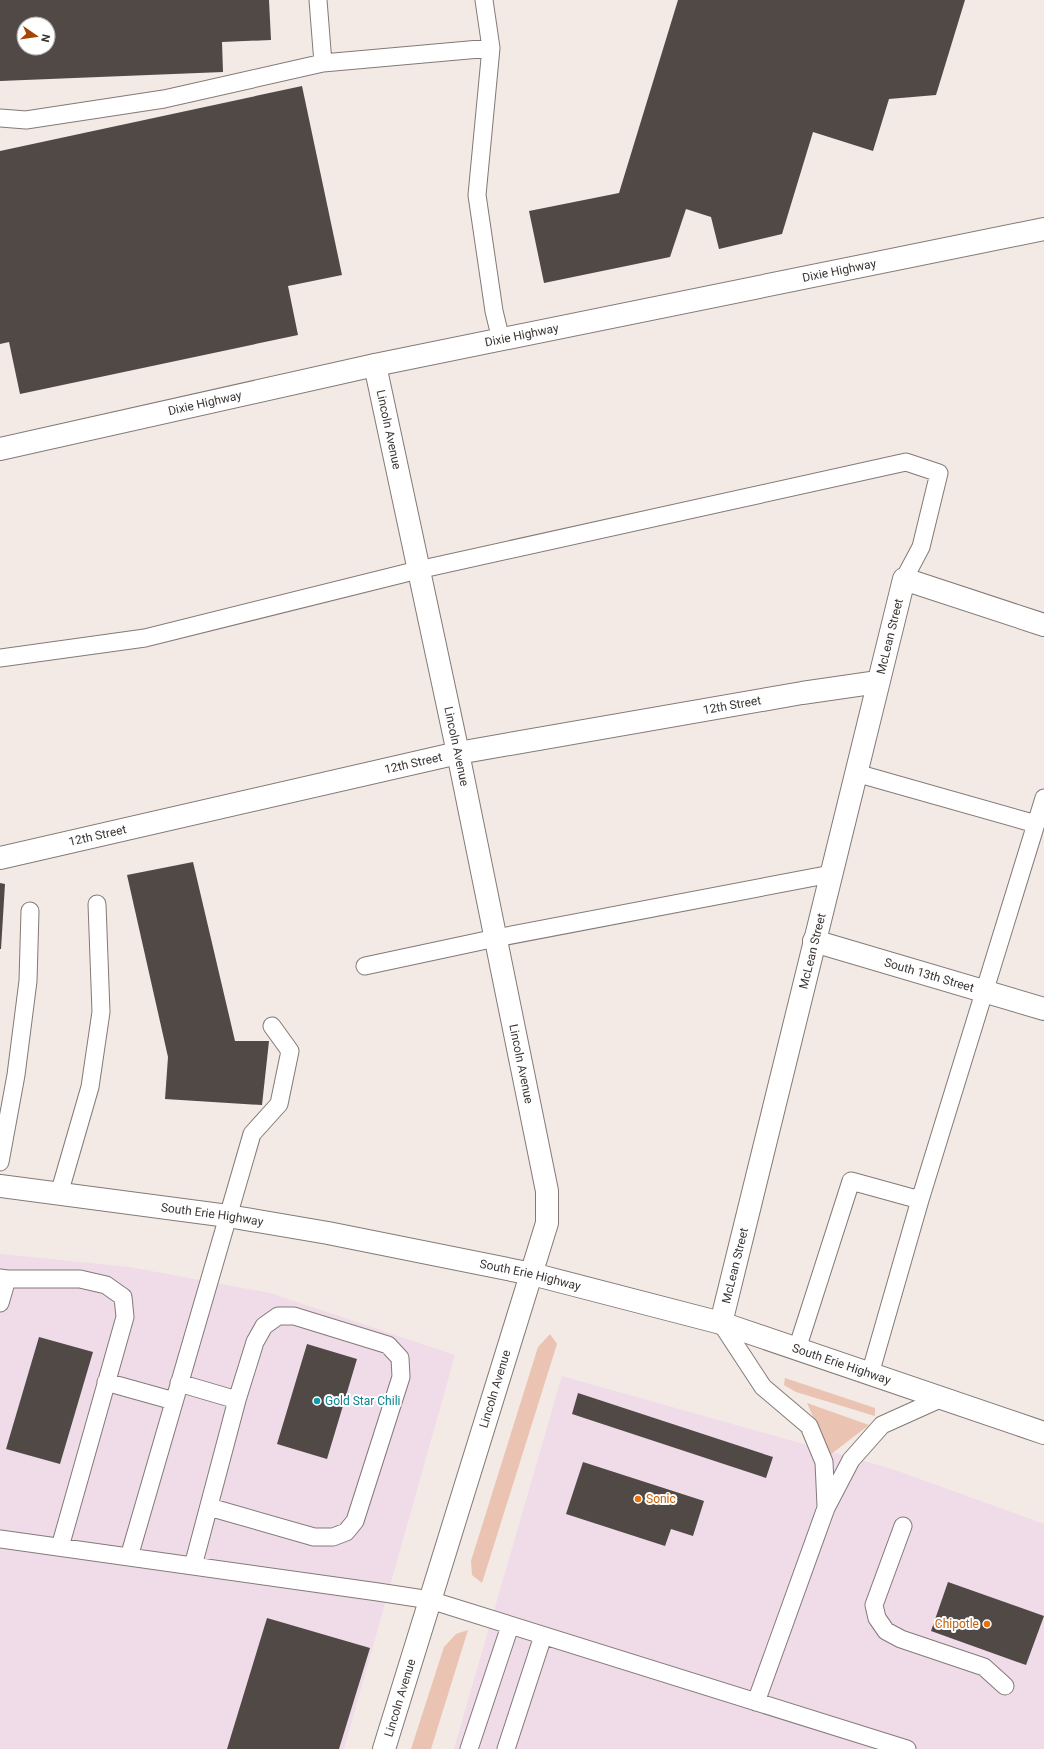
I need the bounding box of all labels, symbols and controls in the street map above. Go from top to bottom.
north arrow [16,16,56,56]
text: N [38,33,52,44]
street label: Dixie Highway [801,256,878,285]
street label: Dixie Highway [484,321,560,350]
street label: Dixie Highway [167,388,243,418]
street label: Lincoln Avenue [373,388,404,471]
street label: McLean Street [874,597,906,676]
street label: 12th Street [702,693,762,717]
street label: Lincoln Avenue [441,705,472,787]
street label: 12th Street [383,750,444,777]
street label: 12th Street [67,822,128,849]
street label: McLean Street [796,912,829,990]
street label: South 13th Street [883,955,976,995]
street label: Lincoln Avenue [506,1023,536,1105]
street label: South Erie Highway [160,1200,265,1229]
street label: McLean Street [719,1226,751,1305]
street label: South Erie Highway [479,1257,583,1293]
street label: South Erie Highway [790,1341,893,1387]
street label: Lincoln Avenue [476,1348,514,1430]
place label: Gold Star Chili [325,1394,401,1408]
marker: Gold Star Chili [312,1396,322,1406]
place label: Sonic [646,1492,676,1506]
marker: Sonic [633,1494,643,1504]
place label: Chipotle [935,1617,979,1631]
marker: Chipotle [982,1619,992,1629]
street label: Lincoln Avenue [381,1657,419,1739]

